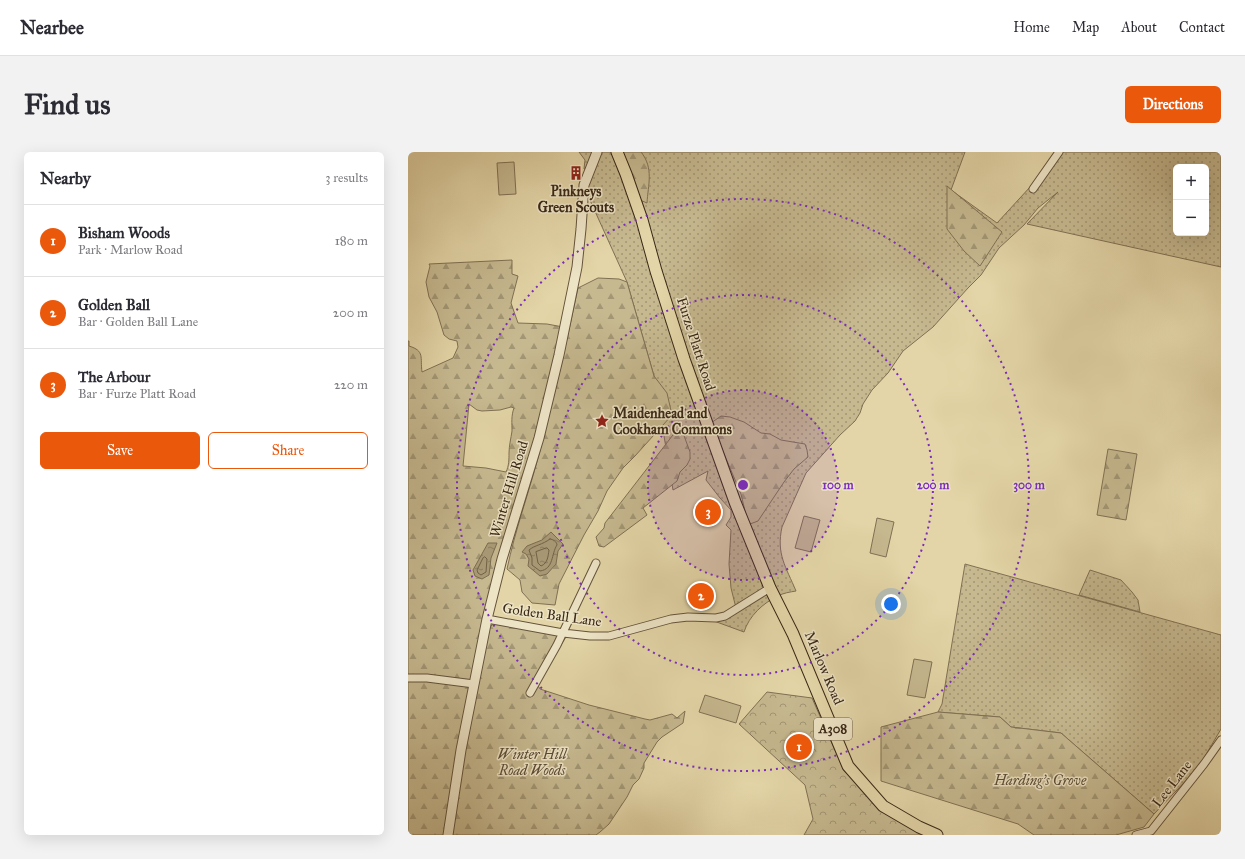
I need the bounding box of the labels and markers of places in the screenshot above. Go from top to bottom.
building icon: Pinkneys Green Scouts [568,165,584,181]
place label: Pinkneys Green Scouts [538,183,614,216]
place label: Maidenhead and Cookham Commons [613,405,732,438]
place icon: Maidenhead and Cookham Commons [594,413,610,429]
centre of rings [736,478,750,492]
pin: 3 [695,497,721,527]
pin: 2 [688,581,714,611]
pin: 1 [786,732,812,762]

